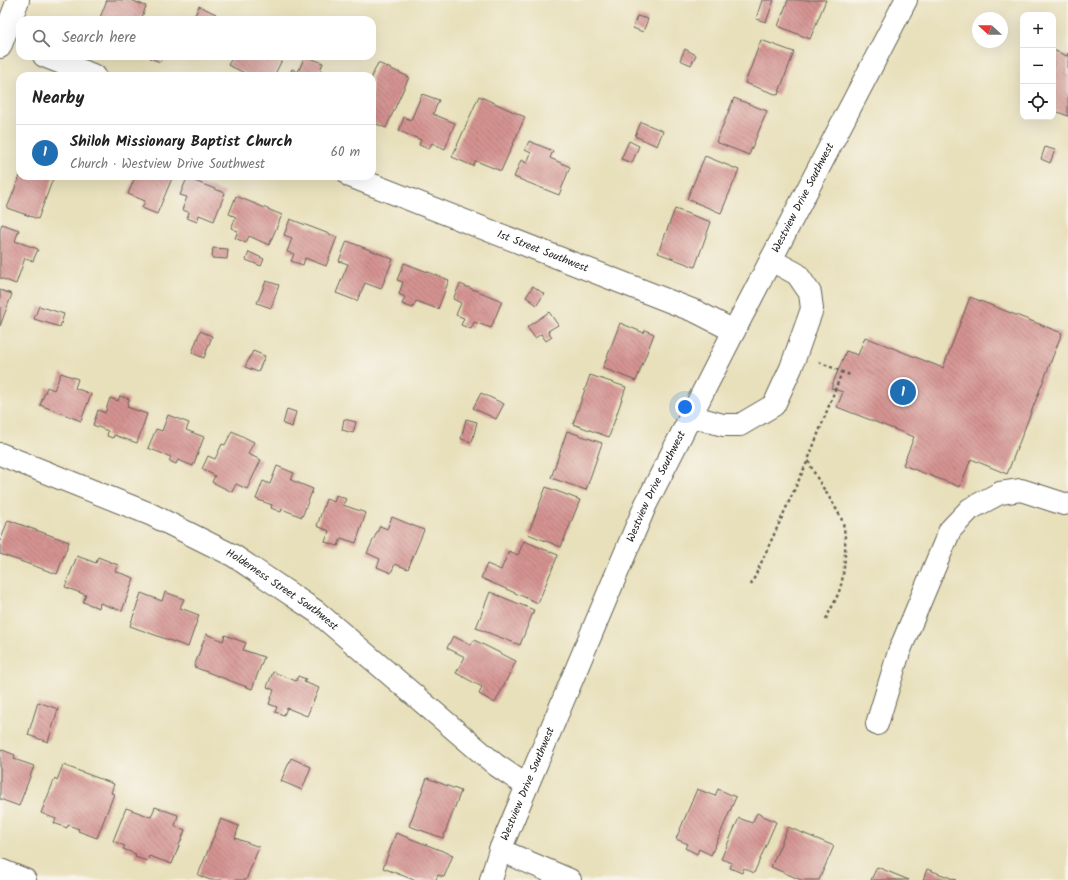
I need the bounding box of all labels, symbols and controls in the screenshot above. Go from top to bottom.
north arrow [972,12,1008,48]
map controls [1020,12,1056,120]
button: + [1020,12,1056,48]
search box [16,16,376,60]
text: Search here [62,26,136,50]
icon: search [30,27,52,49]
button: − [1020,48,1056,84]
button: locate [1020,84,1056,120]
text: Nearby [32,85,84,112]
text: Shiloh Missionary Baptist Church [70,130,292,154]
street label: Westview Drive Southwest [767,139,840,256]
text: 1 [43,142,47,163]
text: 60 m [331,142,360,163]
text: Church · Westview Drive Southwest [70,154,265,175]
street label: 1st Street Southwest [494,225,592,278]
pin: 1 [890,377,916,407]
your location [675,397,695,417]
street label: Westview Drive Southwest [622,427,691,545]
street label: Holderness Street Southwest [223,544,343,636]
street label: Westview Drive Southwest [496,724,560,843]

